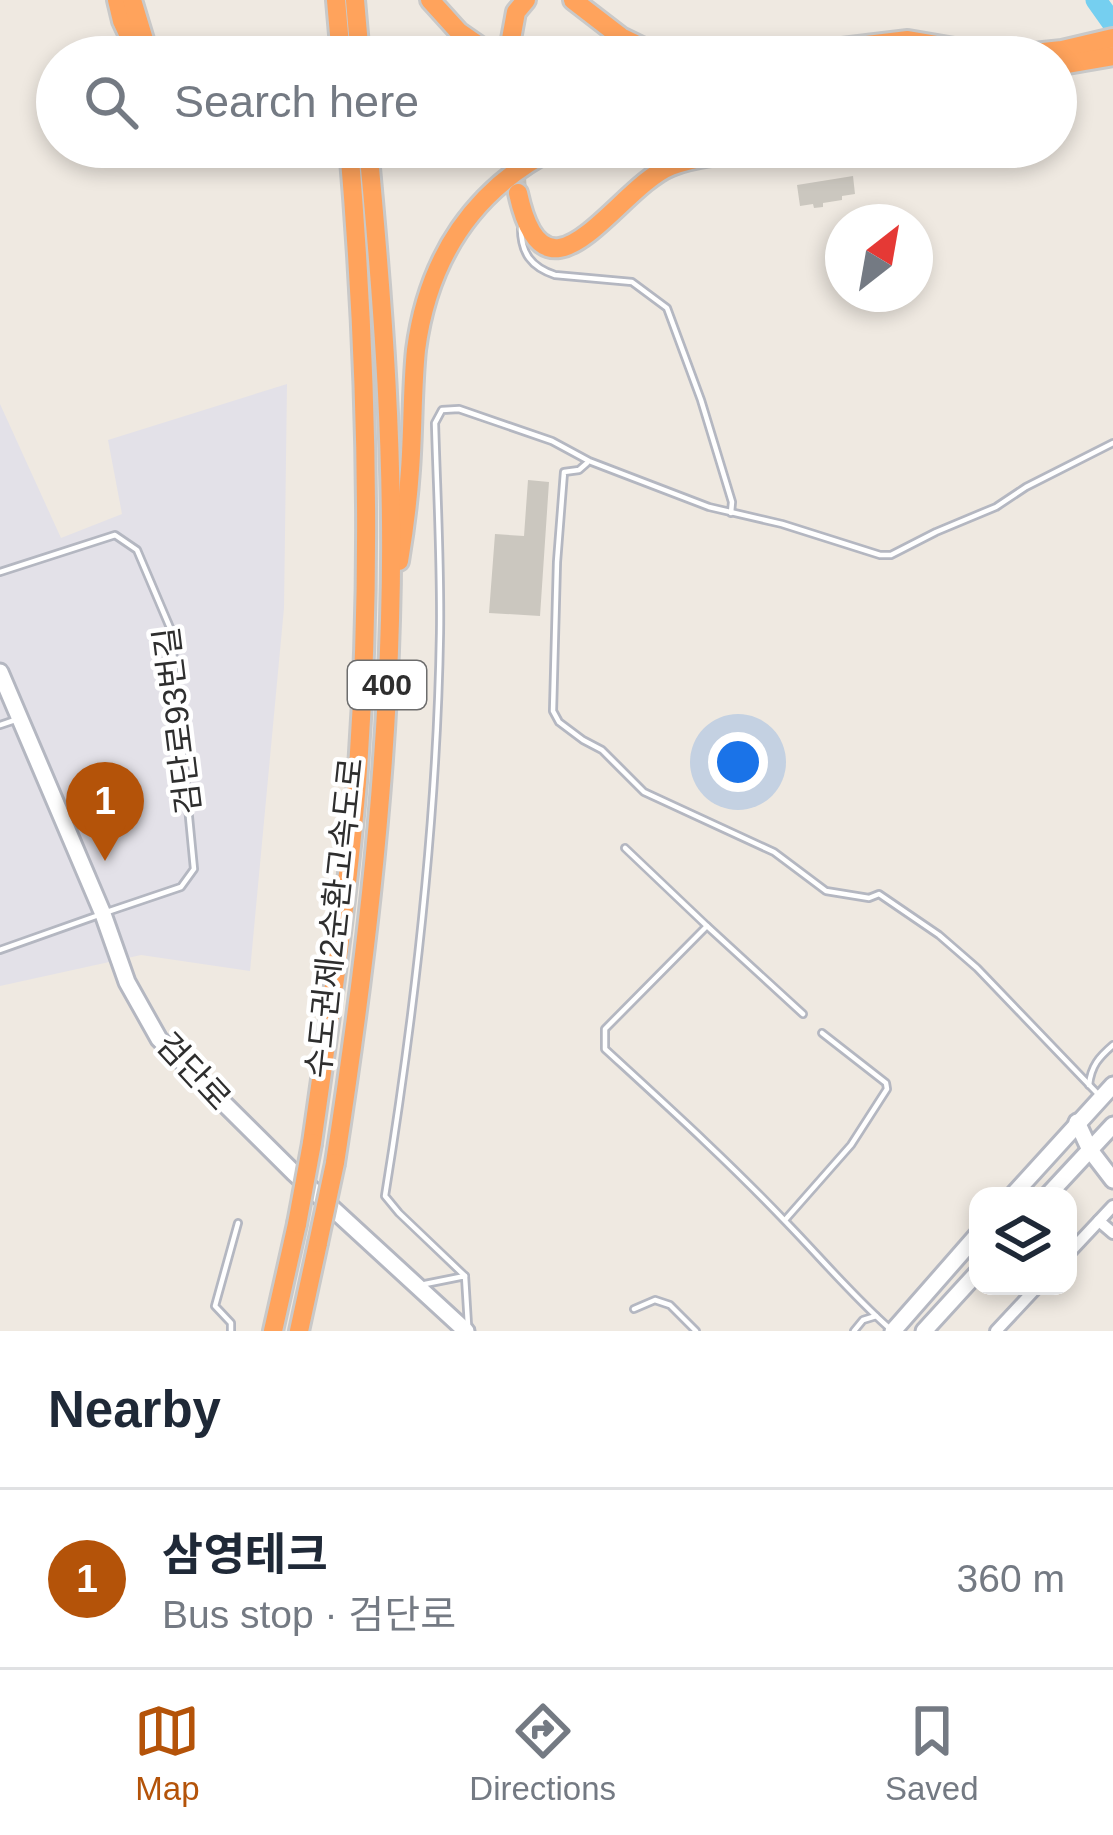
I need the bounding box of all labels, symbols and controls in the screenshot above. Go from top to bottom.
search box [36,36,1077,168]
icon: search [78,69,144,135]
text: Search here [174,76,419,127]
north arrow [825,204,933,312]
street label: 검단로93번길 [148,625,207,817]
road number: 400 [348,661,426,709]
your location [708,732,768,792]
street label: 수도권제2순환고속도로 [299,756,370,1080]
pin: 1 [66,762,144,861]
street label: 검단로 [149,1025,238,1117]
map controls [969,1187,1077,1295]
button: layers [969,1187,1077,1295]
text: Nearby [48,1381,221,1438]
text: 삼영테크 [162,1529,328,1580]
text: 1 [76,1557,98,1600]
text: 360 m [957,1557,1065,1600]
text: Bus stop · 검단로 [162,1593,456,1636]
tab: Map [134,1698,200,1808]
tab: Directions [469,1698,616,1808]
tab: Saved [885,1698,979,1808]

